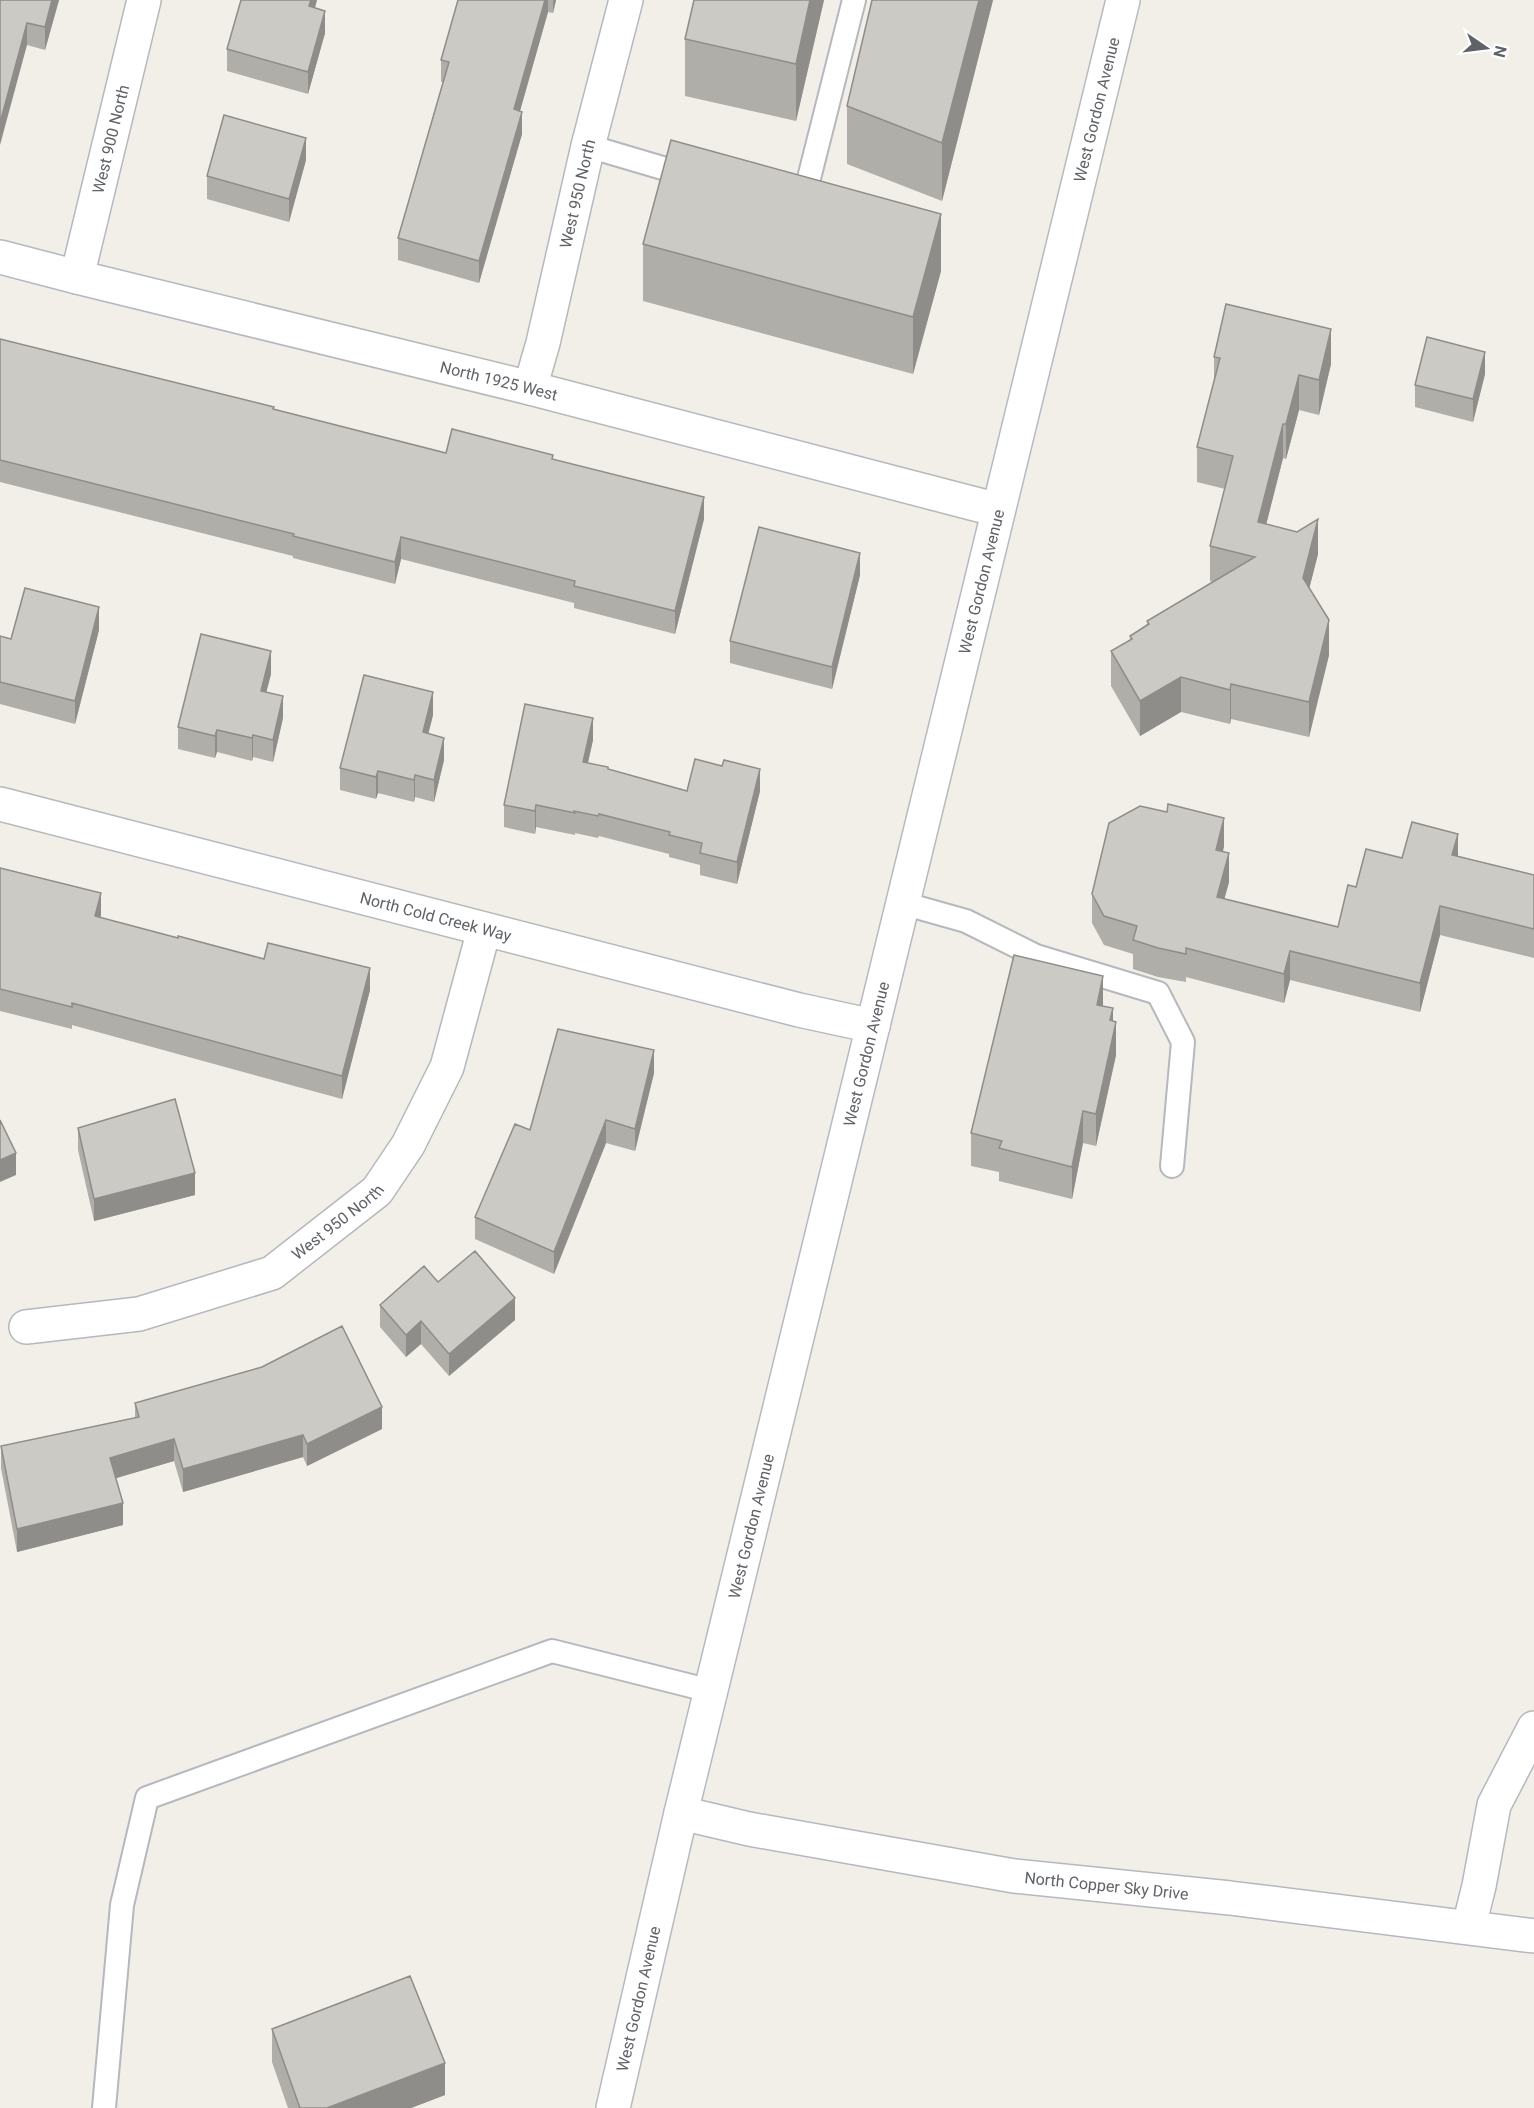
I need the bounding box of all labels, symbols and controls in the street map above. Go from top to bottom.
north arrow [1456,18,1516,78]
street label: West Gordon Avenue [1069,35,1123,184]
text: N [1489,44,1511,59]
street label: West 900 North [88,83,133,195]
street label: West 950 North [555,137,599,250]
street label: North 1925 West [438,357,560,404]
street label: West Gordon Avenue [954,507,1008,656]
street label: North Cold Creek Way [358,888,514,945]
street label: West Gordon Avenue [839,980,893,1128]
street label: West 950 North [288,1181,388,1264]
street label: West Gordon Avenue [724,1452,778,1601]
street label: North Copper Sky Drive [1024,1868,1190,1903]
street label: West Gordon Avenue [612,1924,664,2073]

